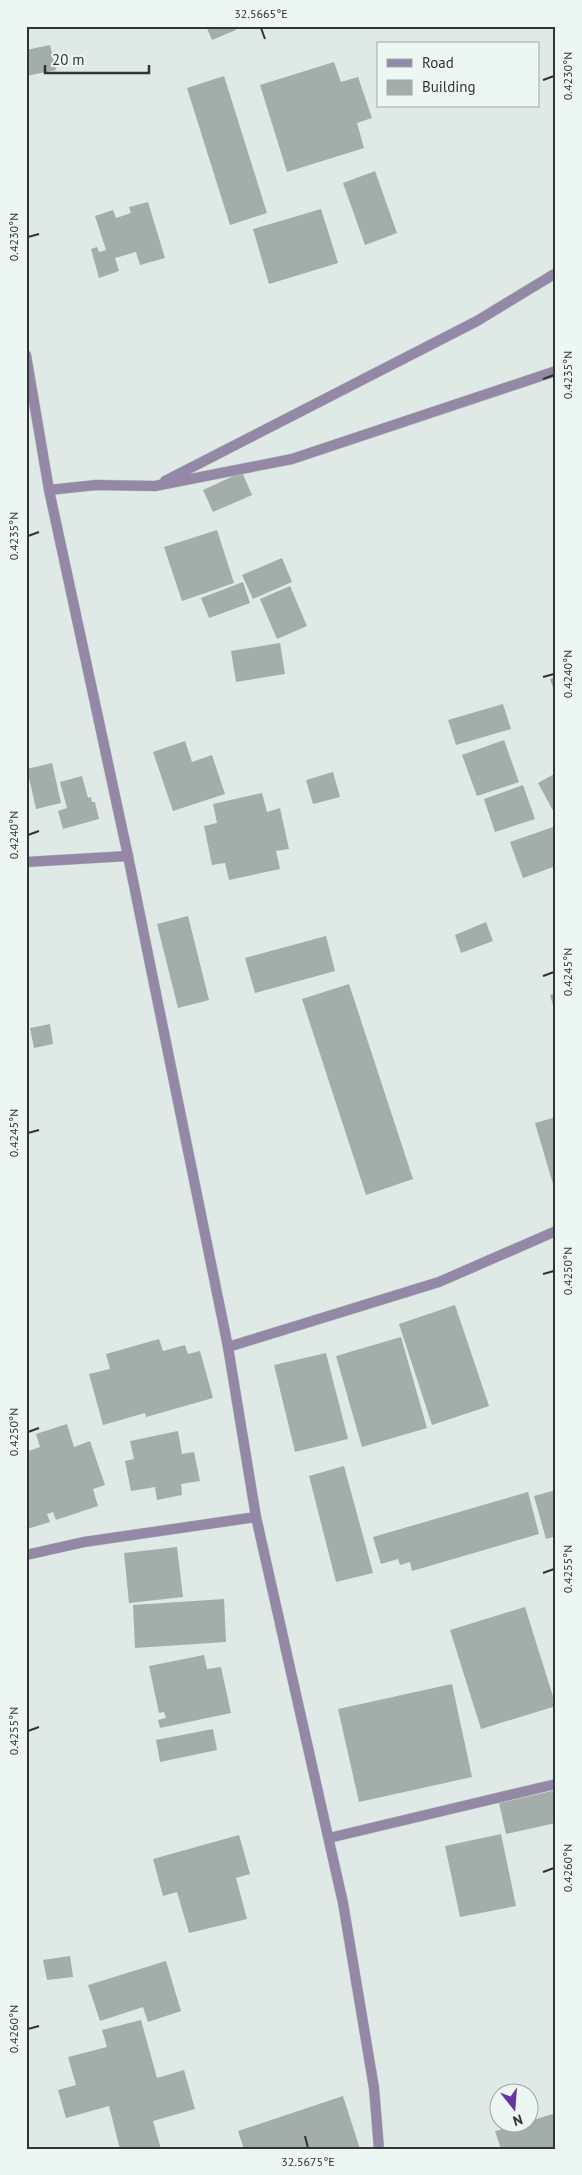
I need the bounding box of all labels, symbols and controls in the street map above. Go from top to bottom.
text: 32.5665°E [234,6,288,21]
scale bar [45,42,149,74]
legend [377,42,540,108]
text: 20 m [52,50,85,69]
text: 0.4230°N [560,52,575,100]
text: Road [422,53,454,72]
text: Building [422,77,476,96]
text: 0.4230°N [6,213,21,261]
text: 0.4235°N [560,351,575,399]
text: 0.4235°N [6,512,21,560]
text: 0.4240°N [560,650,575,698]
text: 0.4240°N [6,811,21,859]
text: 0.4245°N [560,948,575,996]
text: 0.4245°N [6,1109,21,1157]
text: 0.4250°N [560,1247,575,1295]
text: 0.4250°N [6,1408,21,1456]
text: 0.4255°N [560,1545,575,1593]
text: 0.4255°N [6,1707,21,1755]
text: 0.4260°N [560,1844,575,1892]
text: 0.4260°N [6,2005,21,2053]
north arrow [490,2082,540,2132]
text: N [511,2110,525,2130]
text: 32.5675°E [281,2154,335,2169]

